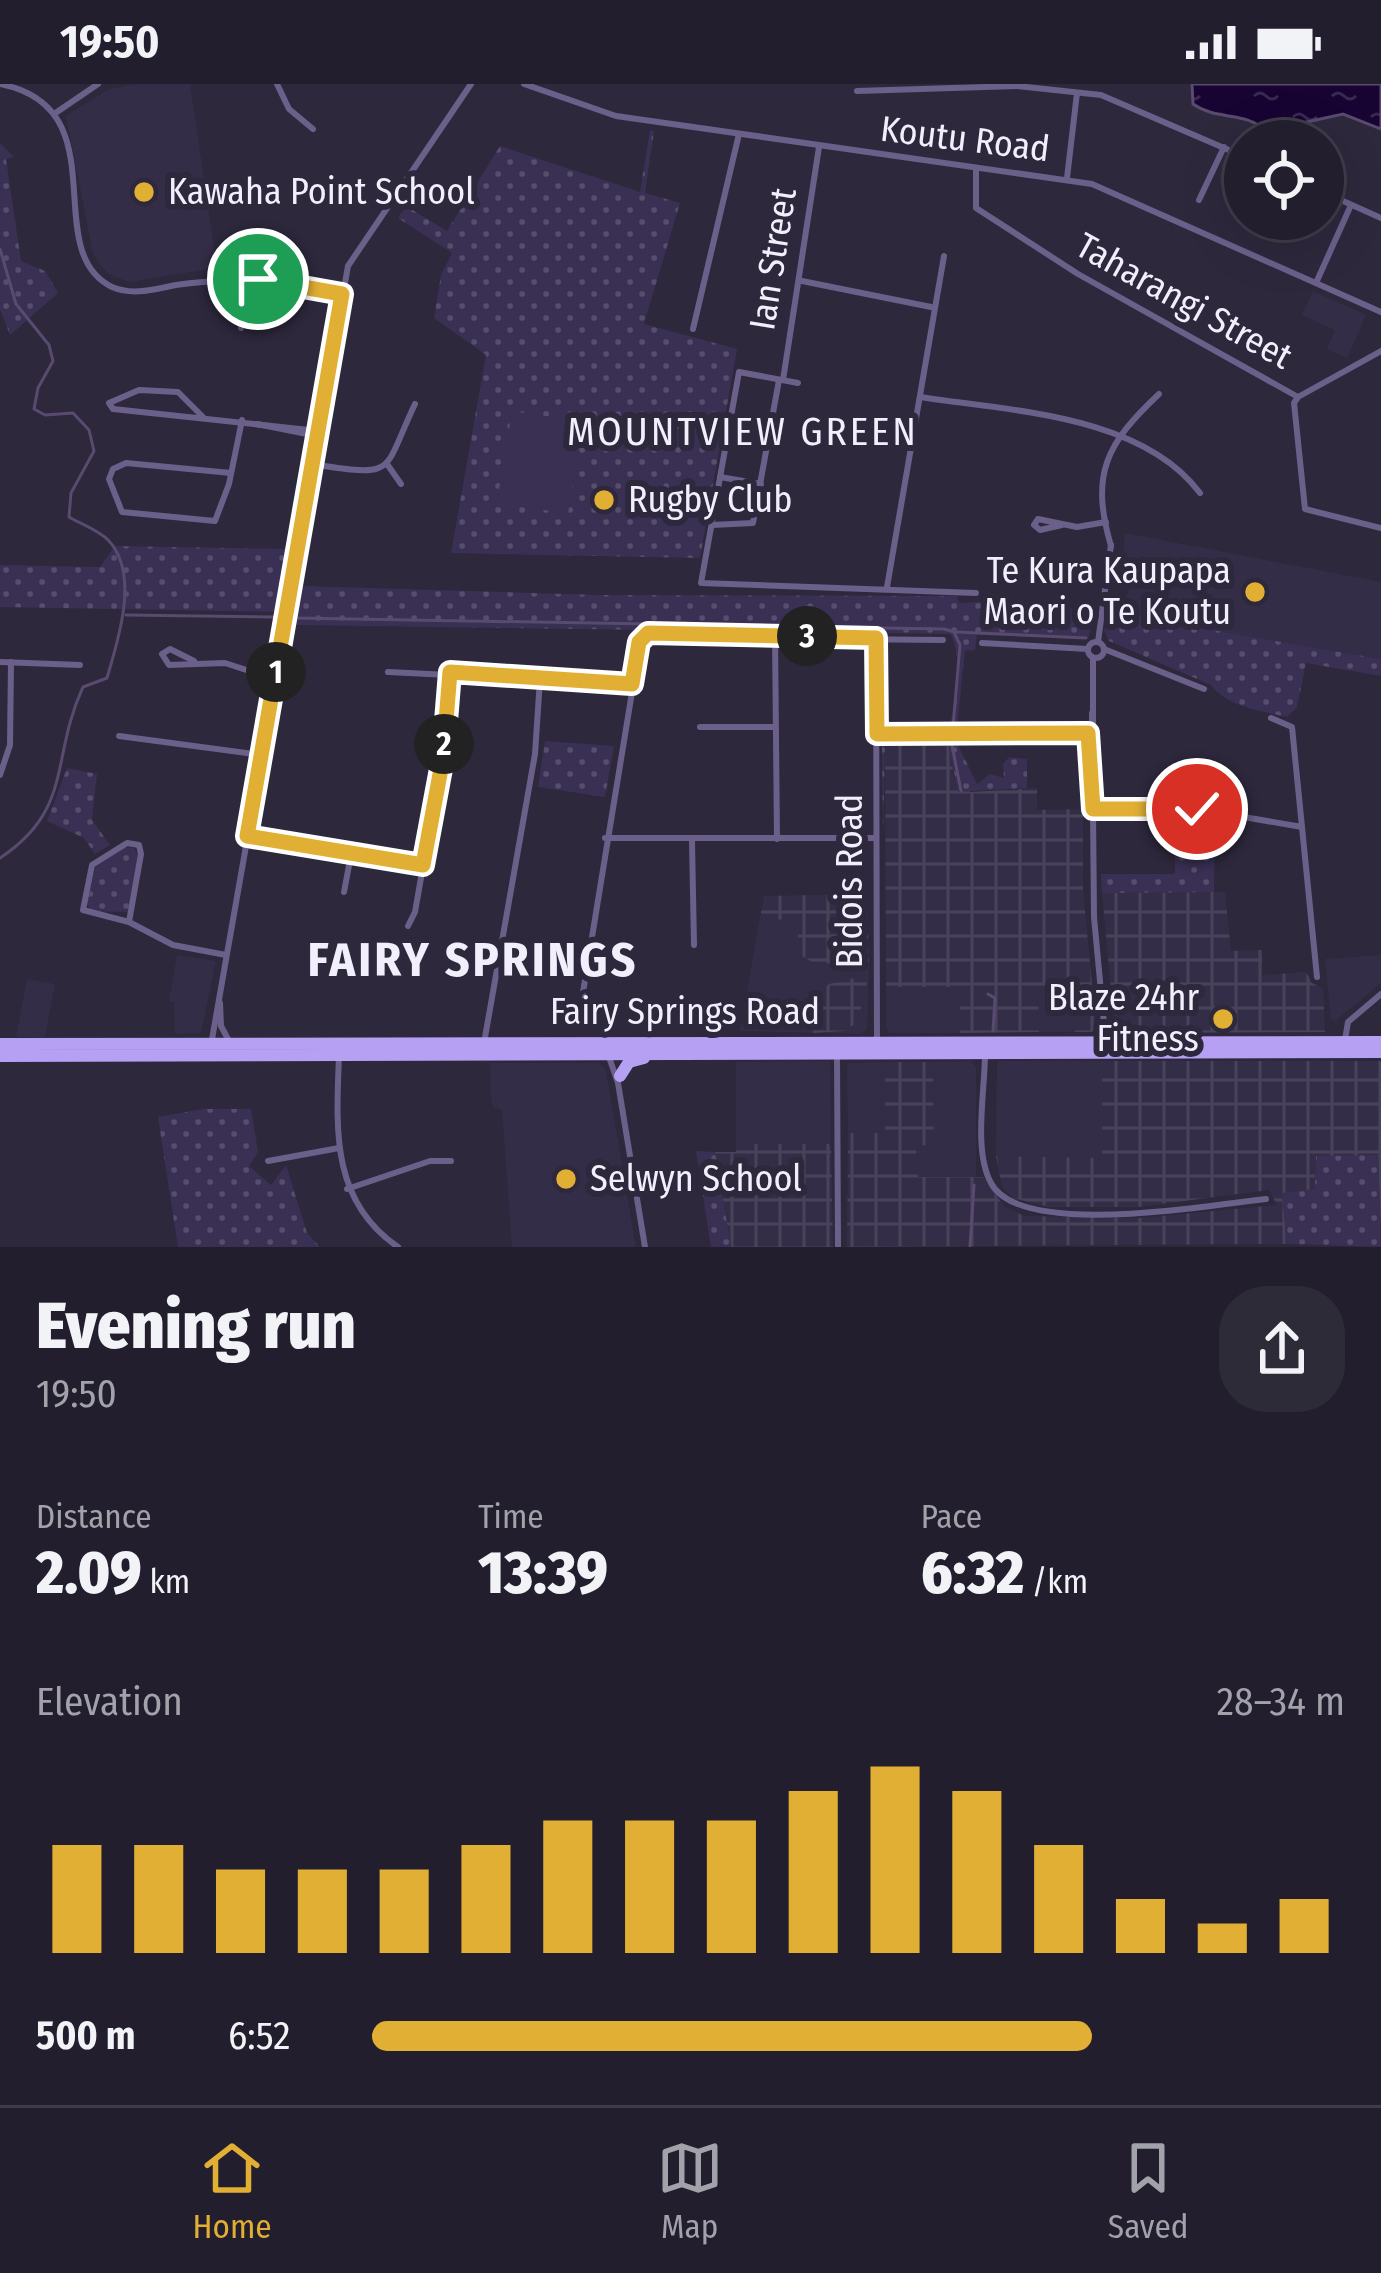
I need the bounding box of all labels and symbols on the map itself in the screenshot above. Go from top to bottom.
street label: Koutu Road [878,107,1052,171]
place label: Kawaha Point School [168,170,475,214]
marker: Kawaha Point School [131,179,157,205]
street label: Ian Street [740,185,806,333]
street label: Taharangi Street [1068,224,1300,379]
pin [207,228,309,330]
district label: MOUNTVIEW GREEN [567,409,919,455]
place label: Rugby Club [628,478,792,522]
marker: Rugby Club [591,487,617,513]
place label: Te Kura Kaupapa Maori o Te Koutu [983,549,1231,634]
marker: Te Kura Kaupapa Maori o Te Koutu [1242,579,1268,605]
pin: 3 [777,606,837,666]
pin: 1 [246,642,306,702]
pin: 2 [414,714,474,774]
pin [1146,758,1248,860]
street label: Bidois Road [828,794,872,968]
district label: FAIRY SPRINGS [307,931,639,989]
place label: Blaze 24hr Fitness [1048,976,1199,1061]
street label: Fairy Springs Road [550,990,820,1034]
marker: Blaze 24hr Fitness [1210,1006,1236,1032]
place label: Selwyn School [590,1157,802,1201]
marker: Selwyn School [553,1166,579,1192]

